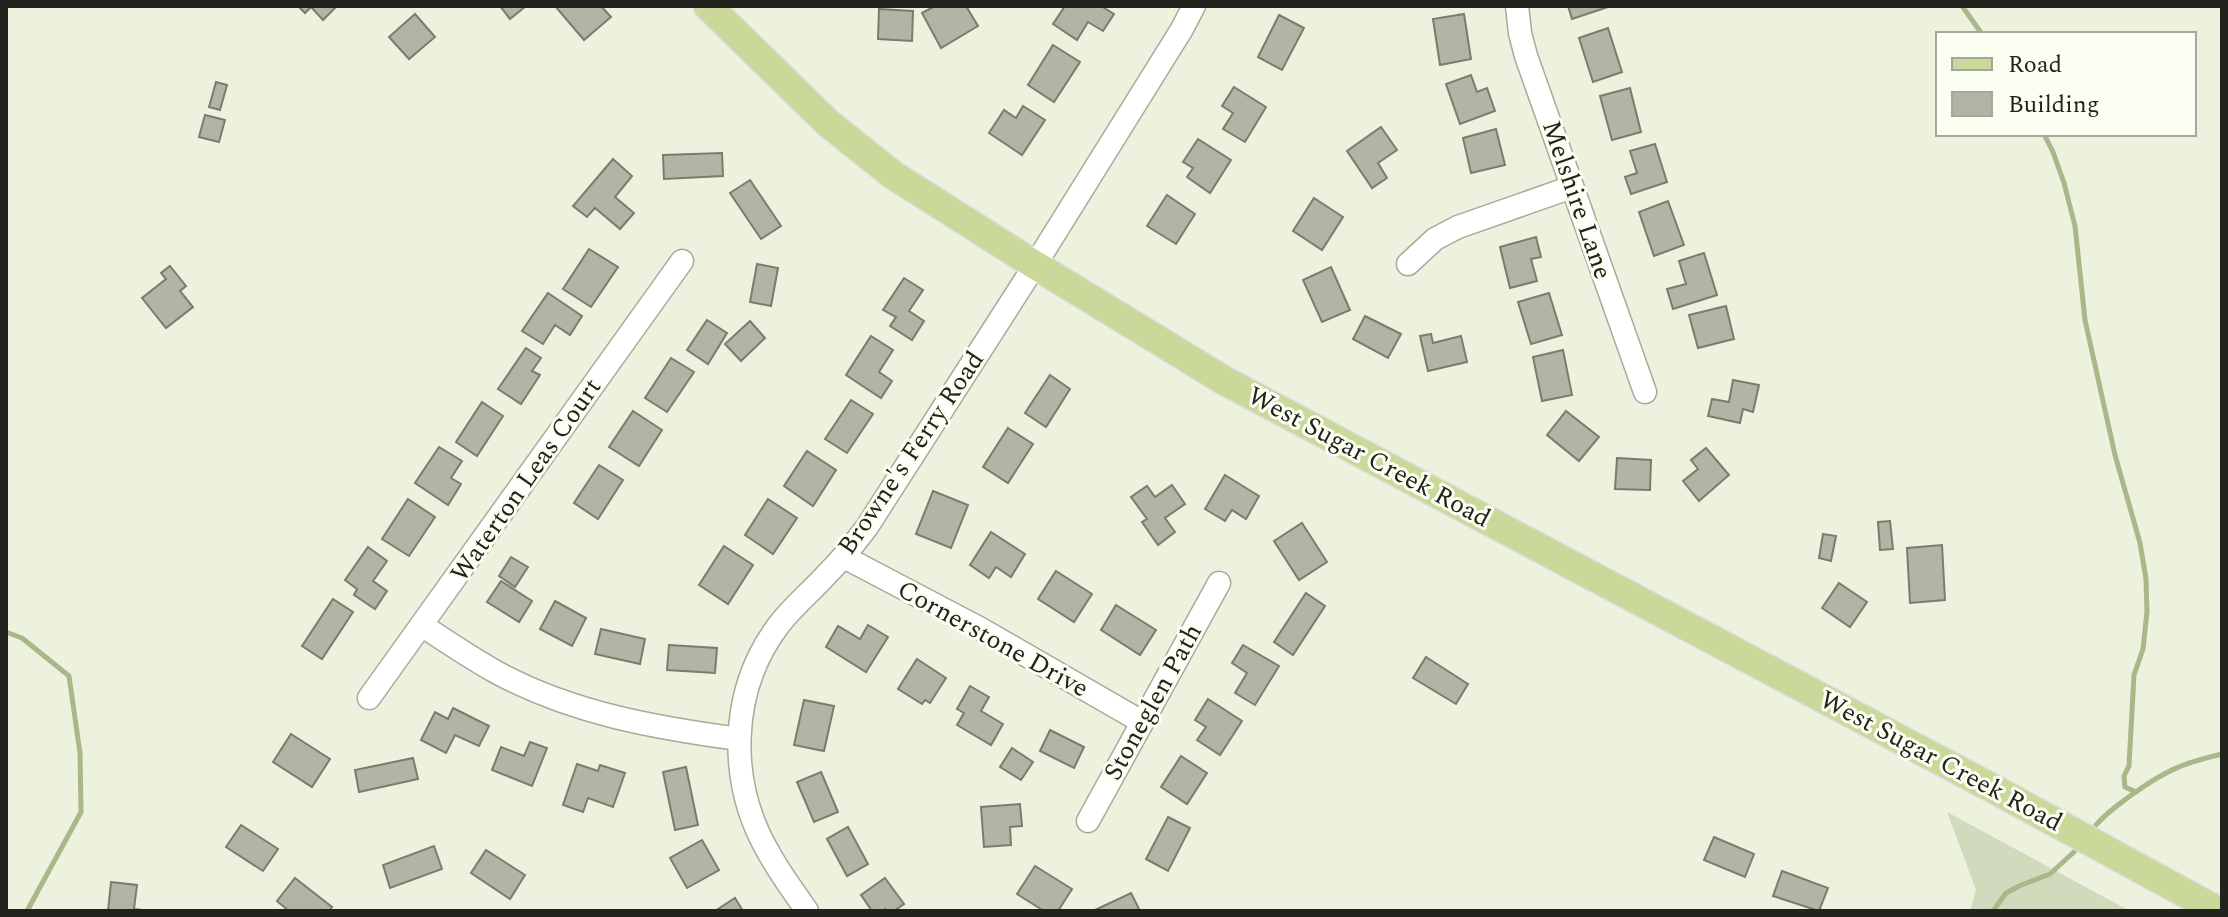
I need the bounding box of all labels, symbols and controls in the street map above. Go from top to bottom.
legend [1936,32,2196,136]
text: Road [2008,47,2062,83]
text: Building [2008,87,2100,123]
street label: Melshire Lane [1531,115,1623,285]
street label: Browne's Ferry Road [828,343,994,563]
street label: Waterton Leas Court [440,370,612,590]
street label: West Sugar Creek Road [1240,376,1498,538]
street label: Cornerstone Drive [890,570,1096,708]
street label: Stoneglen Path [1093,616,1213,788]
street label: West Sugar Creek Road [1812,680,2070,842]

